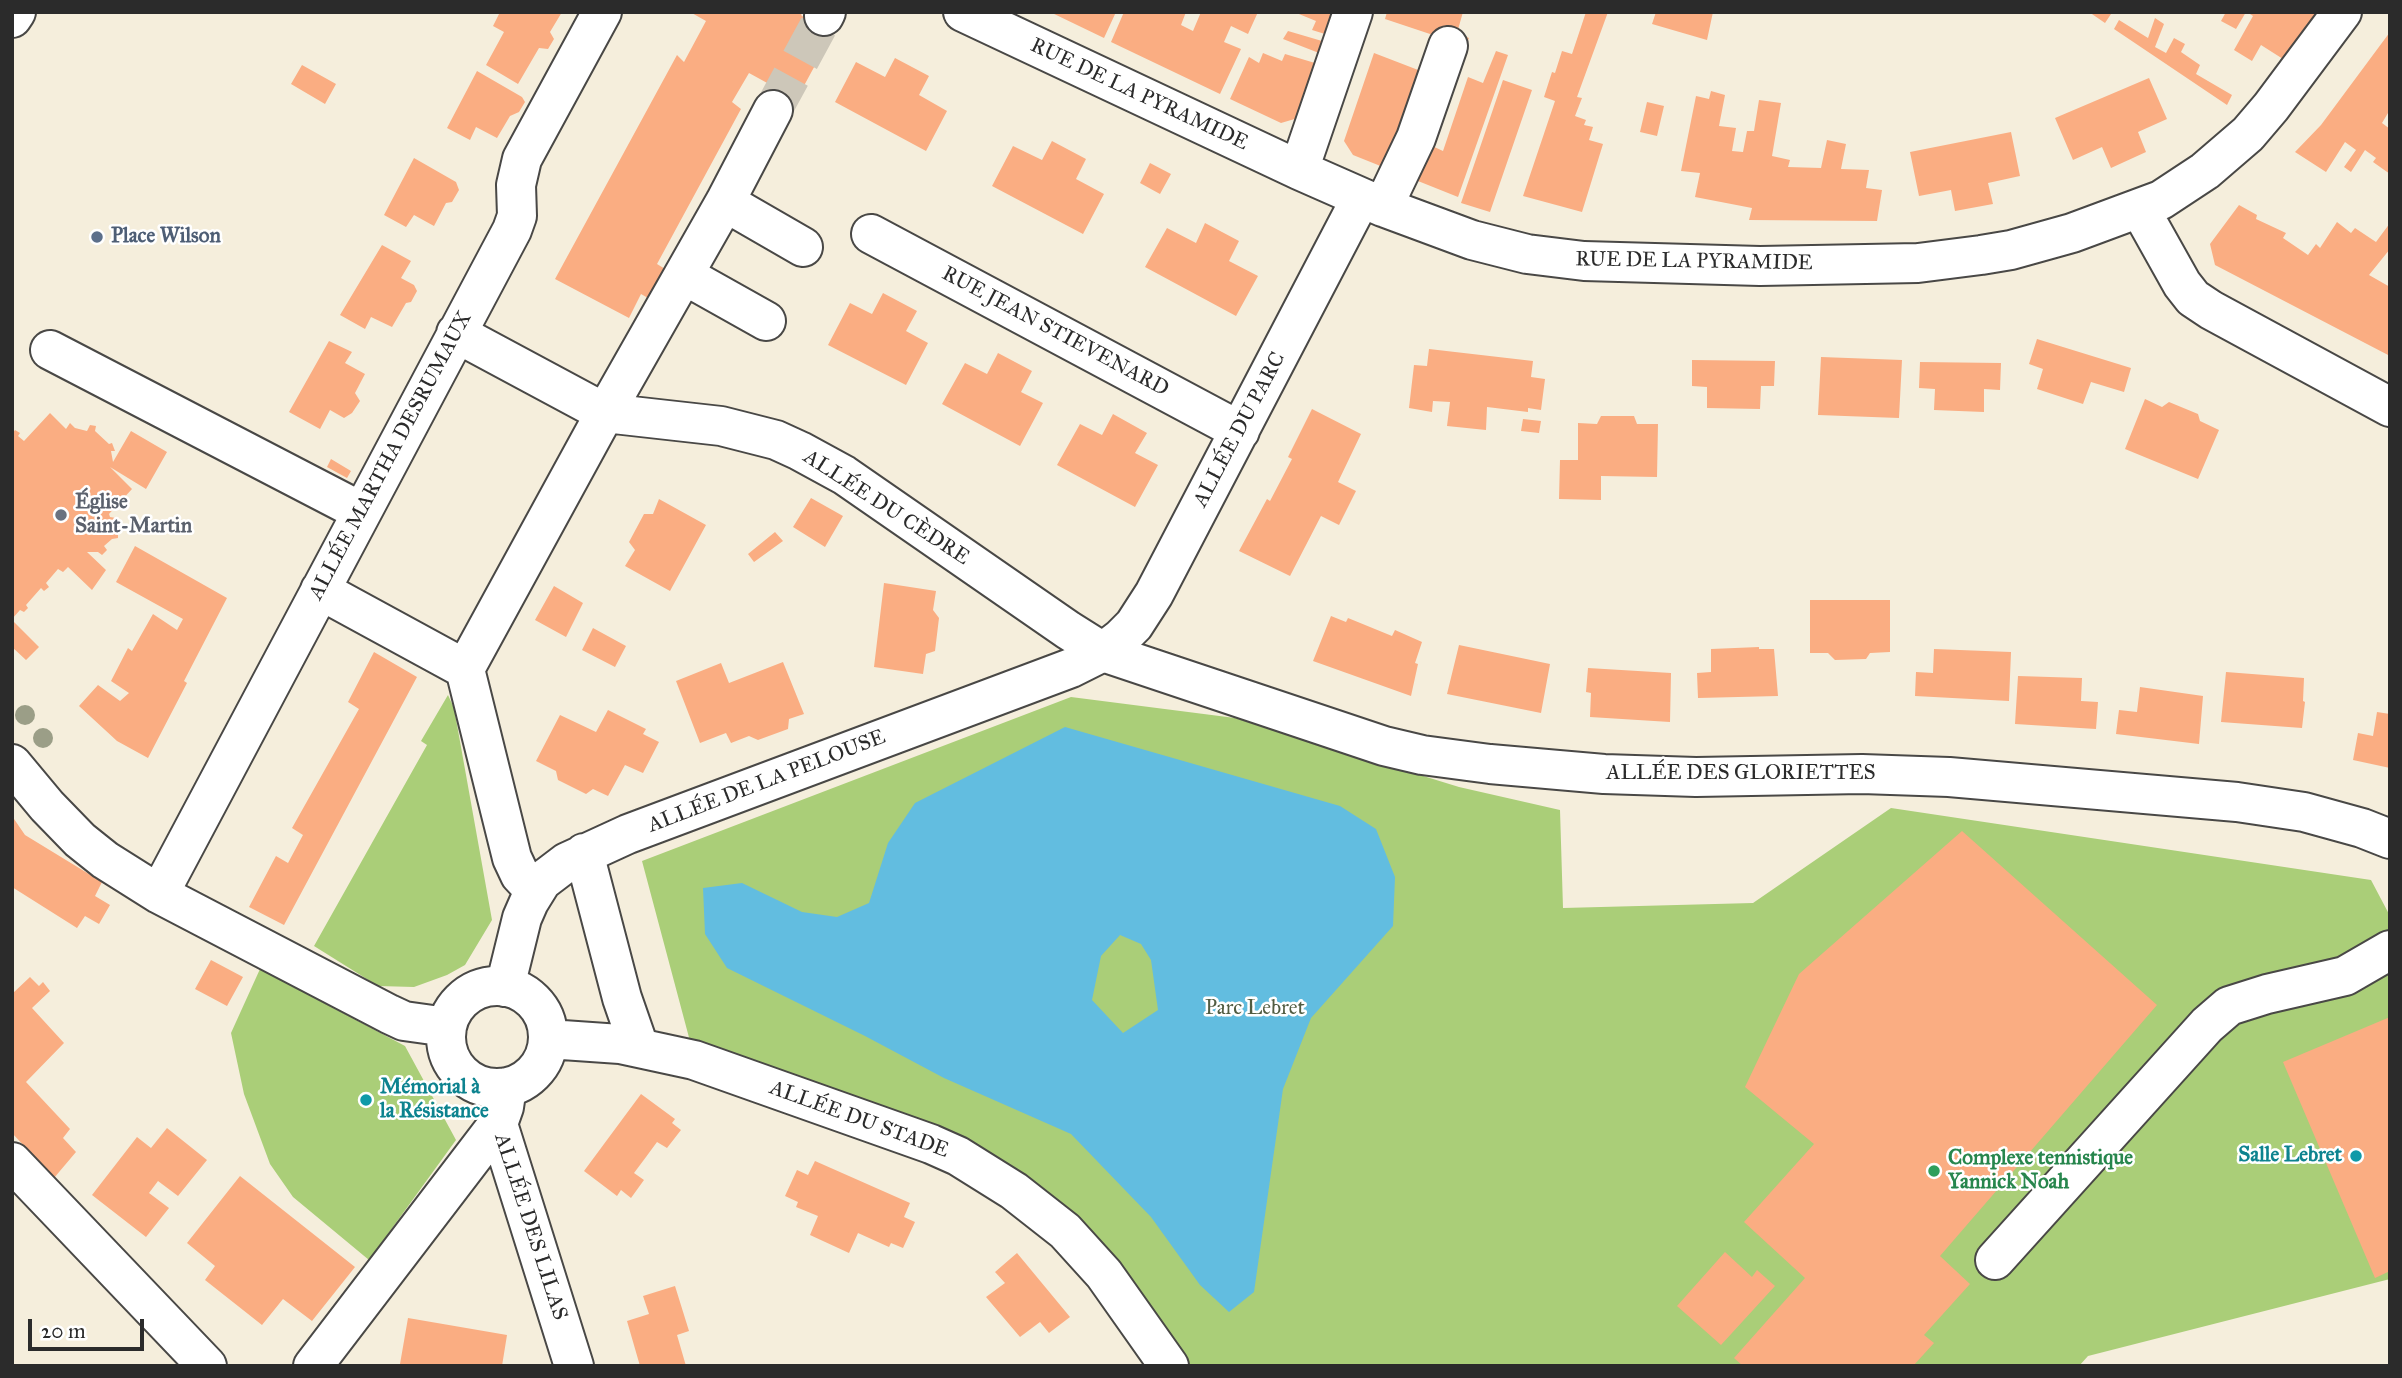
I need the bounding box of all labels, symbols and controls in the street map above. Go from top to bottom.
street label: RUE DE LA PYRAMIDE [1026,33,1252,157]
place label: Place Wilson [111,224,221,250]
marker: Place Wilson [89,229,105,245]
street label: RUE DE LA PYRAMIDE [1575,247,1813,277]
street label: RUE JEAN STIEVENARD [937,261,1173,403]
street label: ALLÉE MARTHA DESRUMAUX [304,307,478,605]
street label: ALLÉE DU PARC [1189,348,1291,512]
street label: ALLÉE DU CÈDRE [798,445,974,571]
place label: Église Saint-Martin [75,490,192,540]
marker: Église Saint-Martin [53,507,69,523]
street label: ALLÉE DE LA PELOUSE [645,725,889,839]
street label: ALLÉE DES GLORIETTES [1606,761,1876,787]
park label: Parc Lebret [1205,996,1305,1022]
place label: Mémorial à la Résistance [380,1075,489,1125]
street label: ALLÉE DU STADE [766,1076,952,1164]
marker: Mémorial à la Résistance [358,1092,374,1108]
street label: ALLÉE DES LILAS [488,1131,572,1323]
place label: Salle Lebret [2238,1143,2342,1169]
place label: Complexe tennistique Yannick Noah [1948,1146,2133,1196]
marker: Salle Lebret [2348,1148,2364,1164]
marker: Complexe tennistique Yannick Noah [1926,1163,1942,1179]
scale bar [32,1304,147,1348]
text: 20 m [41,1318,86,1344]

